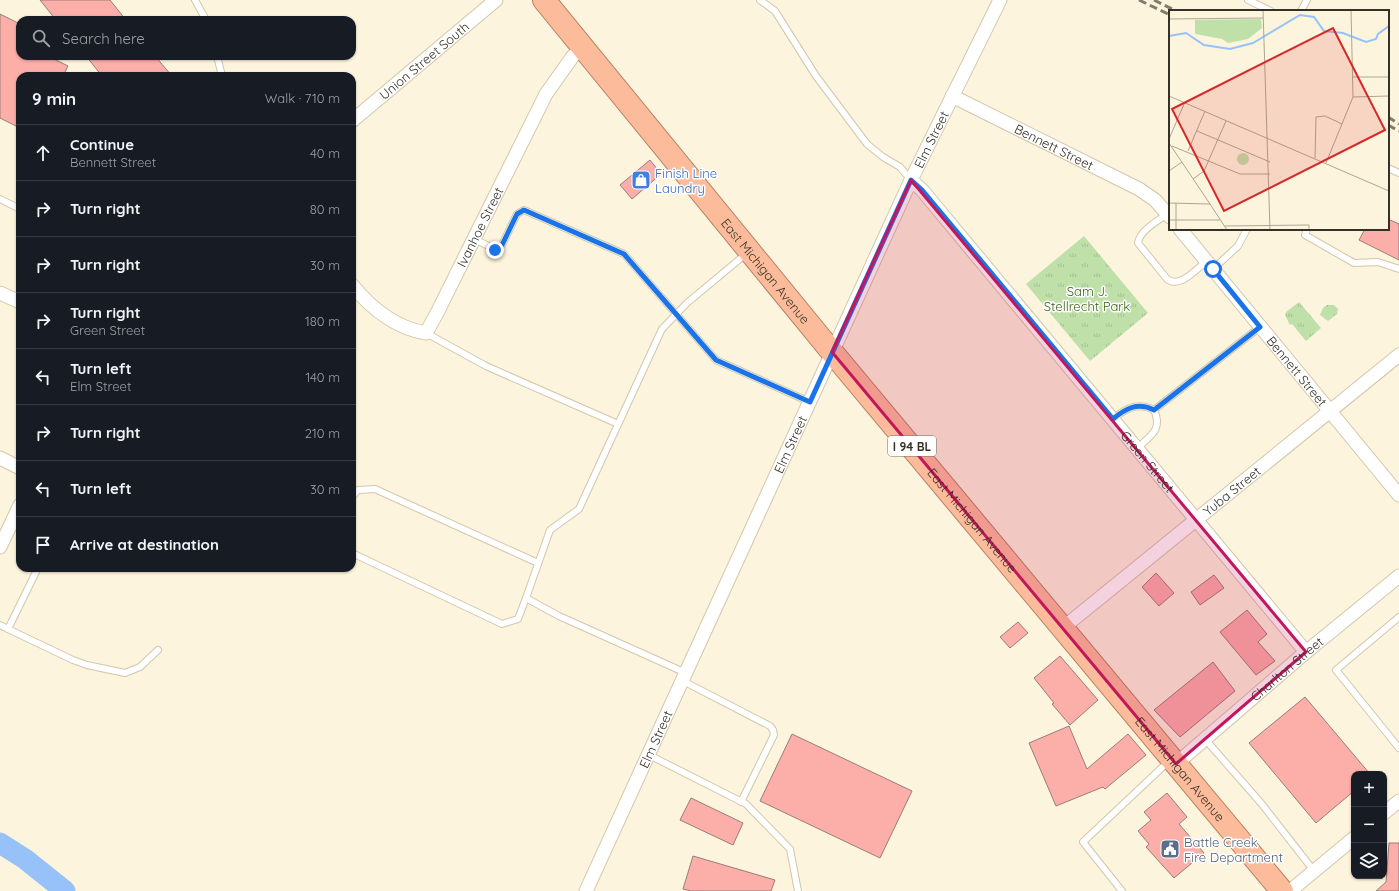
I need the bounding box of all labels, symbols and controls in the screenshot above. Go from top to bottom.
inset map [1169,10,1389,230]
search box [16,16,356,60]
street label: Union Street South [376,18,472,103]
icon: search [30,27,52,49]
text: Search here [62,29,145,48]
text: 9 min [32,88,76,109]
text: Walk · 710 m [265,90,340,106]
street label: Elm Street [910,108,952,171]
street label: Bennett Street [1012,120,1096,173]
text: Continue [70,135,134,154]
icon: ahead [32,142,54,164]
text: 40 m [310,145,340,161]
text: Bennett Street [70,154,156,170]
place label: Finish Line Laundry [655,165,717,196]
shop icon: Finish Line Laundry [630,169,652,191]
street label: Ivanhoe Street [453,184,506,270]
icon: right [32,198,54,220]
text: Turn right [70,199,141,218]
text: 80 m [310,201,340,217]
street label: East Michigan Avenue [718,215,813,327]
route end [486,241,504,259]
icon: right [32,254,54,276]
text: Turn right [70,255,141,274]
text: 30 m [310,257,340,273]
route start [1204,260,1222,278]
park label: Sam J. Stellrecht Park [1044,283,1130,314]
text: Turn right [70,303,141,322]
icon: right [32,310,54,332]
text: 180 m [305,313,340,329]
text: Green Street [70,322,145,338]
street label: Bennett Street [1263,333,1331,409]
text: Turn left [70,359,132,378]
icon: left [32,366,54,388]
text: 140 m [305,369,340,385]
text: Elm Street [70,378,131,394]
street label: Elm Street [770,413,810,476]
icon: right [32,422,54,444]
text: Turn right [70,423,141,442]
text: 210 m [305,425,340,441]
street label: Green Street [1118,428,1178,496]
road number: I 94 BL [888,436,936,456]
street label: Yuba Street [1200,463,1264,519]
street label: East Michigan Avenue [924,465,1021,576]
icon: left [32,478,54,500]
text: Turn left [70,479,132,498]
text: 30 m [310,481,340,497]
icon: arrive [32,534,54,556]
text: Arrive at destination [70,535,219,554]
street label: Charlton Street [1247,633,1326,704]
street label: Elm Street [635,708,675,770]
street label: East Michigan Avenue [1132,713,1228,825]
map controls [1351,771,1387,879]
button: + [1351,771,1387,807]
button: − [1351,807,1387,843]
place label: Battle Creek Fire Department [1184,834,1283,865]
public building icon: Battle Creek Fire Department [1159,838,1181,860]
button: layers [1351,843,1387,879]

